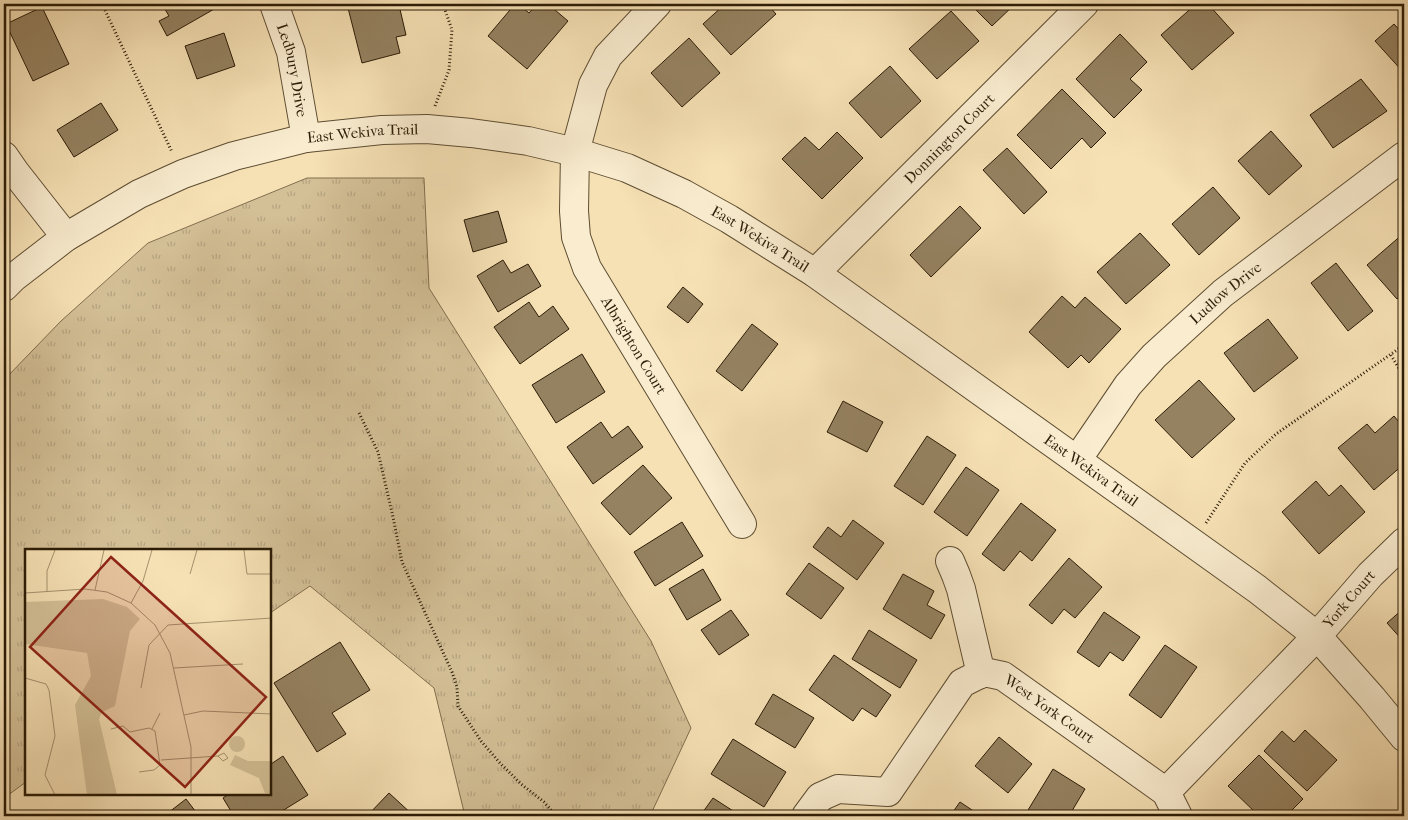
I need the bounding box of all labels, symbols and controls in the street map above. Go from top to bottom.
street label: Ledbury Drive [273,21,311,119]
street label: Donnington Court [900,89,999,188]
street label: East Wekiva Trail [306,120,419,147]
street label: East Wekiva Trail [708,202,812,276]
street label: Ludlow Drive [1186,258,1266,328]
street label: Albrighton Court [597,292,671,398]
street label: East Wekiva Trail [1040,431,1142,510]
inset map [25,549,271,795]
street label: York Court [1318,565,1379,633]
street label: West York Court [1000,670,1099,748]

